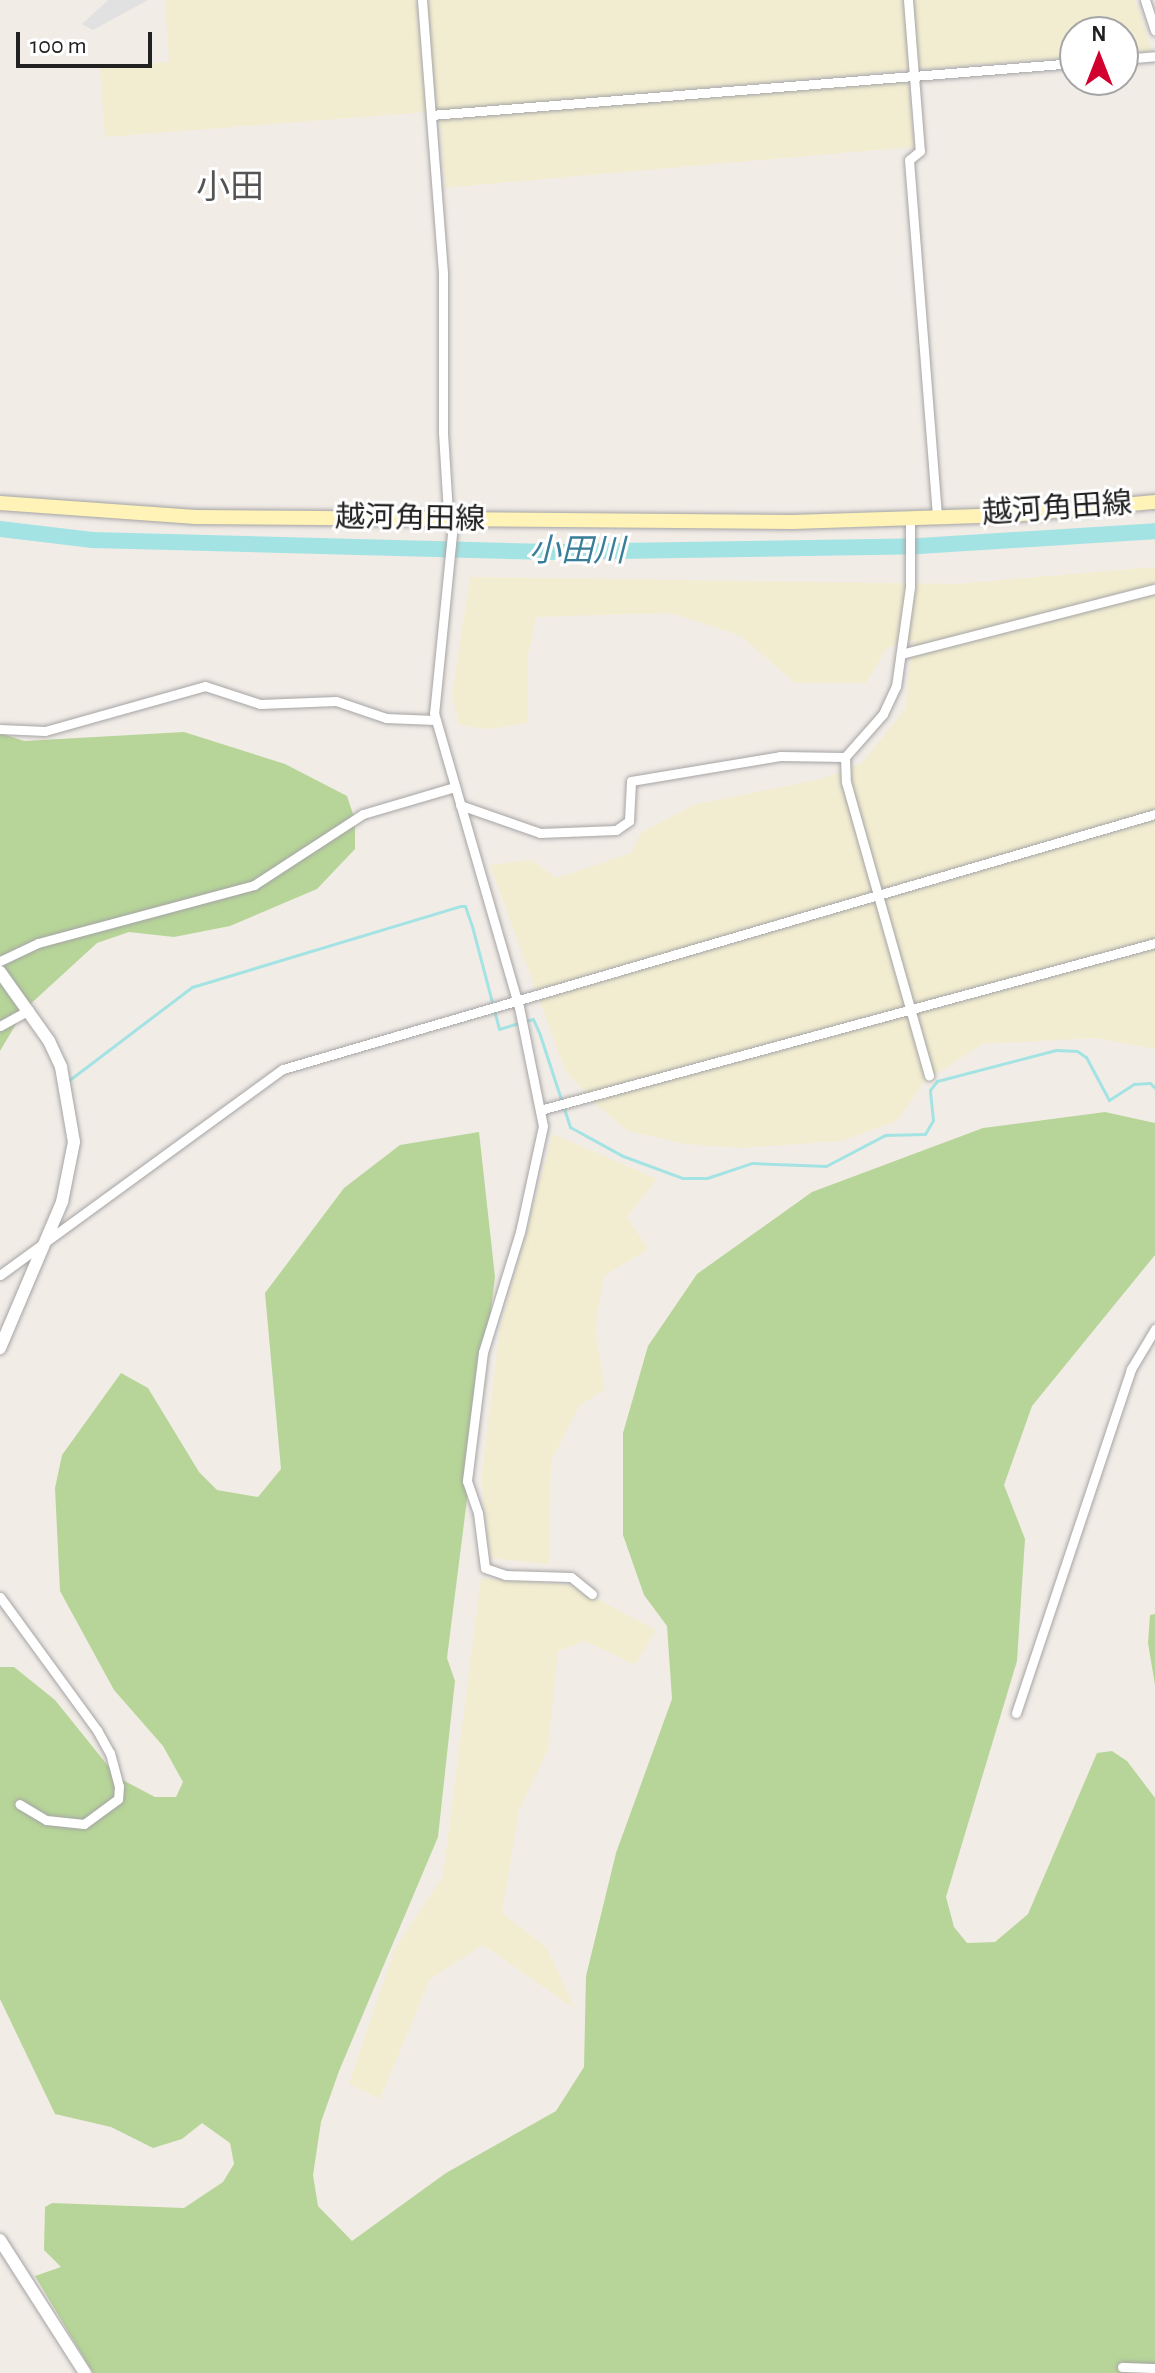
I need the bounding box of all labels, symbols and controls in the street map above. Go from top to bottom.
scale bar [20,16,156,66]
north arrow [1059,16,1139,96]
text: N [1091,23,1107,45]
text: 100 m [30,34,87,58]
district label: 小田 [196,169,264,209]
street label: 越河角田線 [981,486,1133,532]
street label: 越河角田線 [335,500,485,538]
water label: 小田川 [529,532,625,570]

